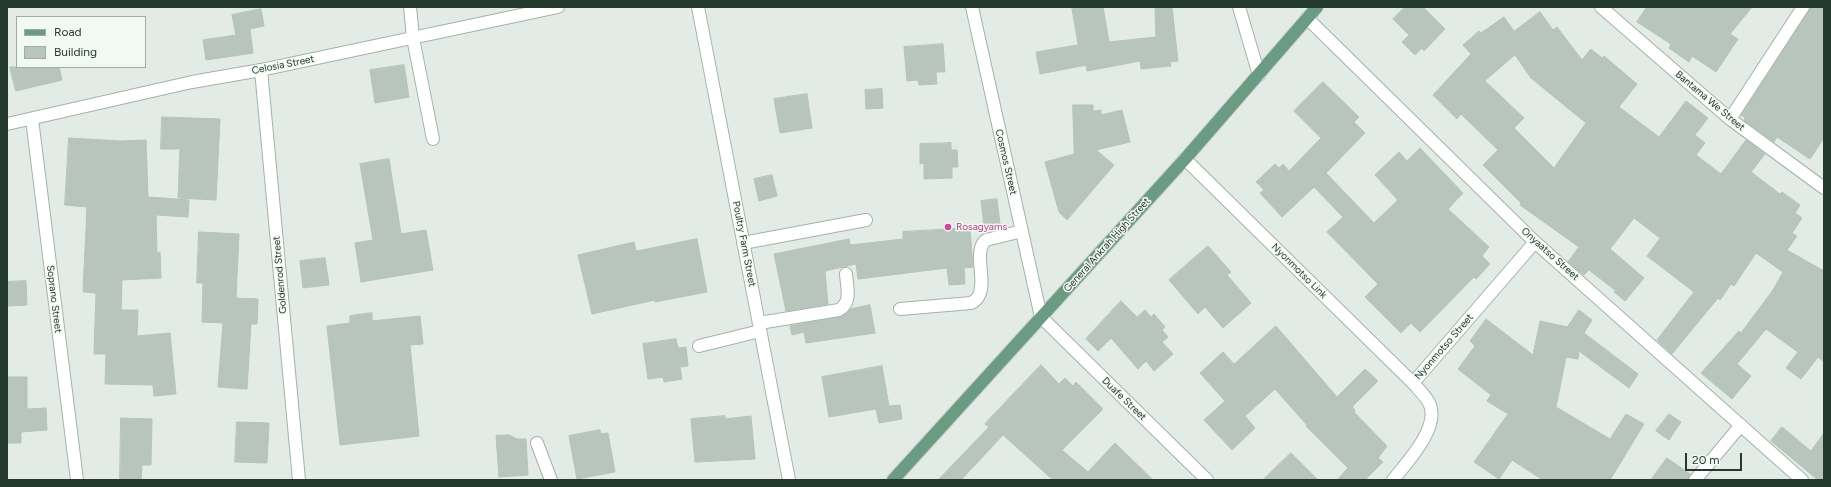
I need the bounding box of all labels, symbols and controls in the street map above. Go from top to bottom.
legend [16,16,146,68]
text: Road [54,25,82,39]
text: Building [54,45,97,59]
street label: Celosia Street [251,53,315,77]
street label: Bantama We Street [1673,68,1747,134]
street label: Cosmos Street [993,128,1019,196]
street label: General Ankrah High Street [1061,195,1153,295]
street label: Poultry Farm Street [730,200,758,288]
place label: Rosagyams [956,221,1007,233]
marker: Rosagyams [943,222,953,232]
street label: Onyaatso Street [1519,225,1581,283]
street label: Goldenrod Street [271,236,289,314]
street label: Nyonmotso Link [1269,241,1329,301]
street label: Soprano Street [44,264,64,334]
street label: Nyonmotso Street [1412,312,1476,382]
street label: Duafe Street [1099,375,1149,423]
scale bar [1687,445,1744,471]
text: 20 m [1692,453,1720,467]

